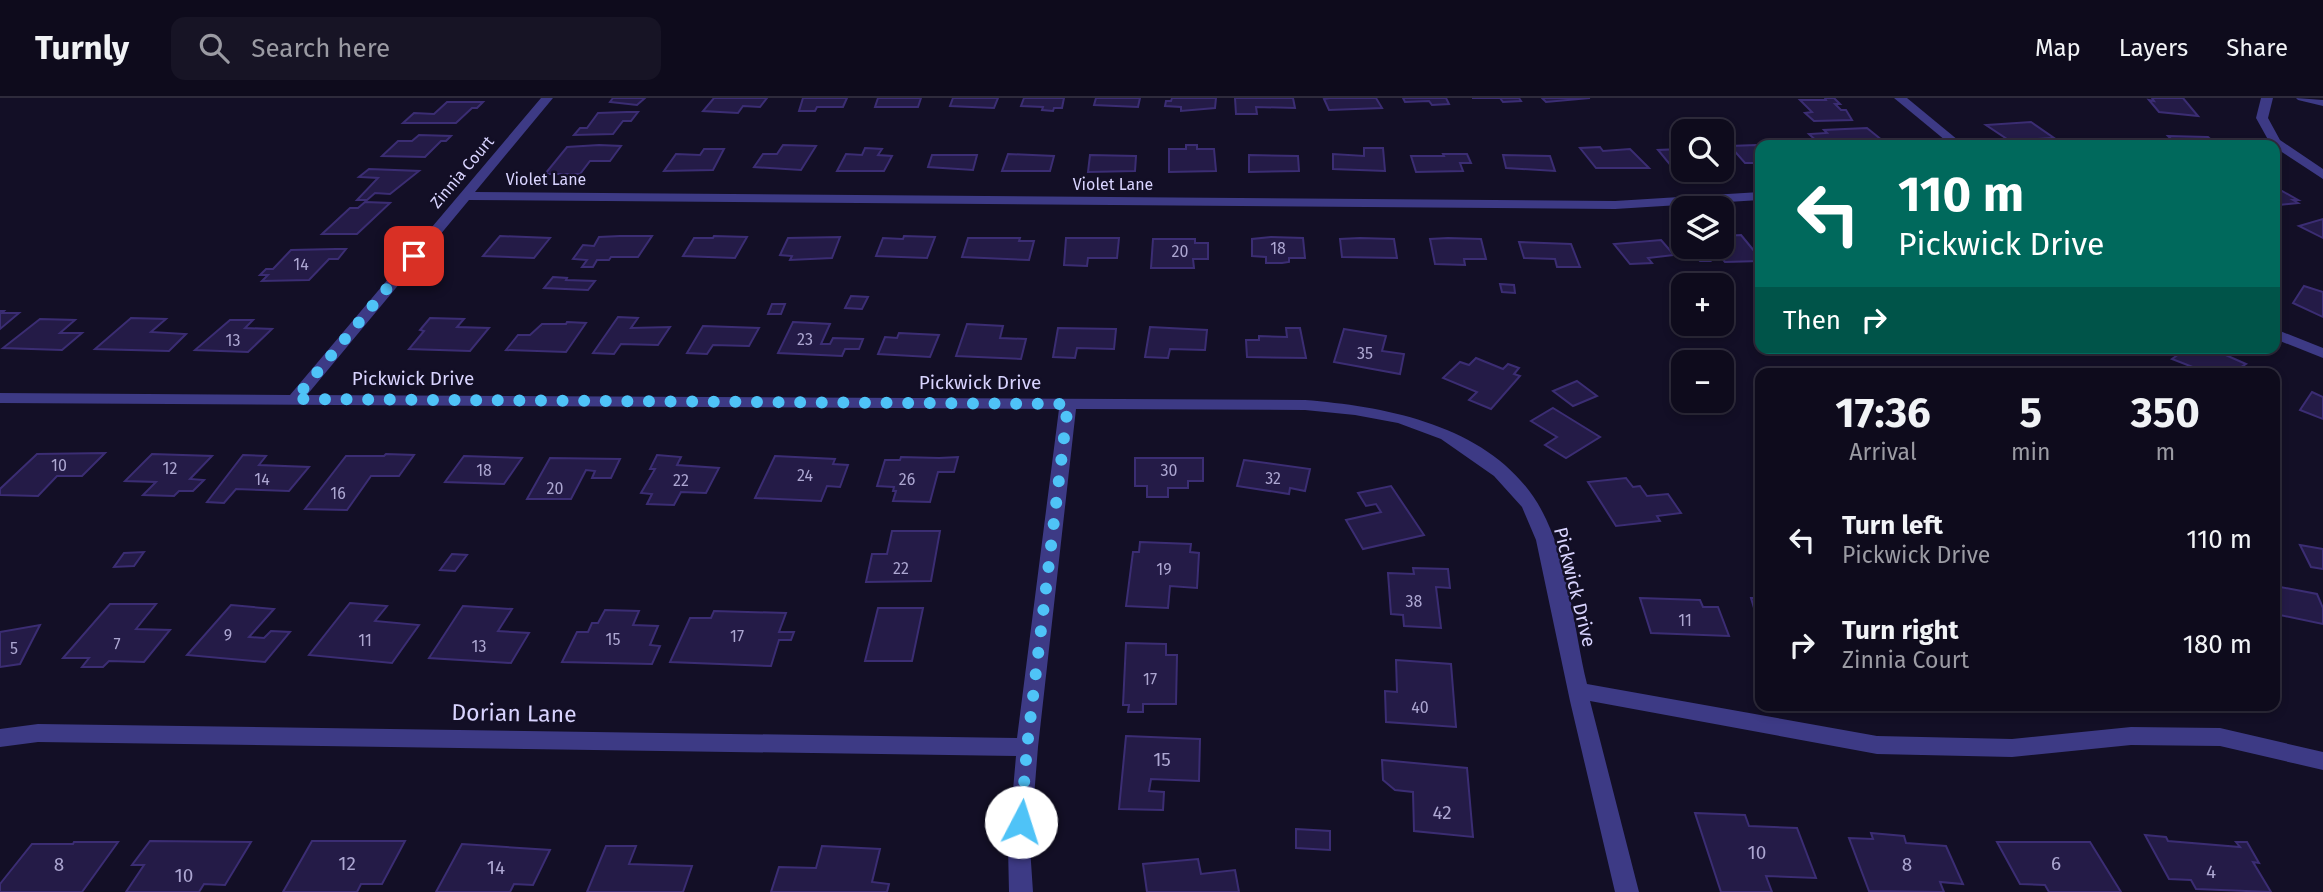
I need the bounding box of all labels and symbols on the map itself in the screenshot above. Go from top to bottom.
street label: Zinnia Court [426,132,498,212]
street label: Violet Lane [506,170,586,189]
street label: Violet Lane [1073,175,1153,194]
pin [384,226,444,286]
house number: 18 [1270,239,1286,258]
house number: 20 [1172,242,1188,261]
house number: 14 [293,255,309,274]
house number: 23 [797,330,813,349]
house number: 13 [226,331,240,350]
house number: 35 [1357,344,1373,363]
street label: Pickwick Drive [352,367,474,390]
street label: Pickwick Drive [919,371,1041,394]
house number: 10 [51,456,67,475]
house number: 12 [163,459,177,478]
house number: 18 [476,461,492,480]
house number: 30 [1161,461,1178,480]
house number: 24 [797,466,813,485]
house number: 32 [1265,469,1281,488]
house number: 14 [254,470,270,489]
house number: 26 [899,470,915,489]
house number: 22 [673,471,689,490]
house number: 20 [547,479,563,498]
house number: 16 [330,484,346,503]
street label: Pickwick Drive [1549,525,1601,649]
house number: 22 [893,559,909,578]
house number: 19 [1156,560,1172,579]
house number: 38 [1406,592,1423,611]
house number: 11 [1678,611,1692,630]
house number: 9 [224,626,232,645]
house number: 17 [730,627,744,646]
house number: 15 [606,630,620,649]
house number: 11 [358,631,372,650]
house number: 7 [113,635,121,654]
house number: 13 [472,637,486,656]
house number: 5 [10,639,18,658]
house number: 17 [1143,670,1157,689]
street label: Dorian Lane [451,698,577,728]
house number: 40 [1411,698,1429,717]
house number: 15 [1153,748,1171,771]
position arrow [984,785,1058,859]
house number: 42 [1432,801,1452,824]
house number: 10 [1748,841,1766,864]
house number: 12 [338,852,356,875]
house number: 6 [2051,852,2061,875]
house number: 8 [54,853,64,876]
house number: 8 [1902,853,1912,876]
house number: 14 [487,856,505,879]
house number: 4 [2206,860,2216,883]
house number: 10 [175,864,193,887]

